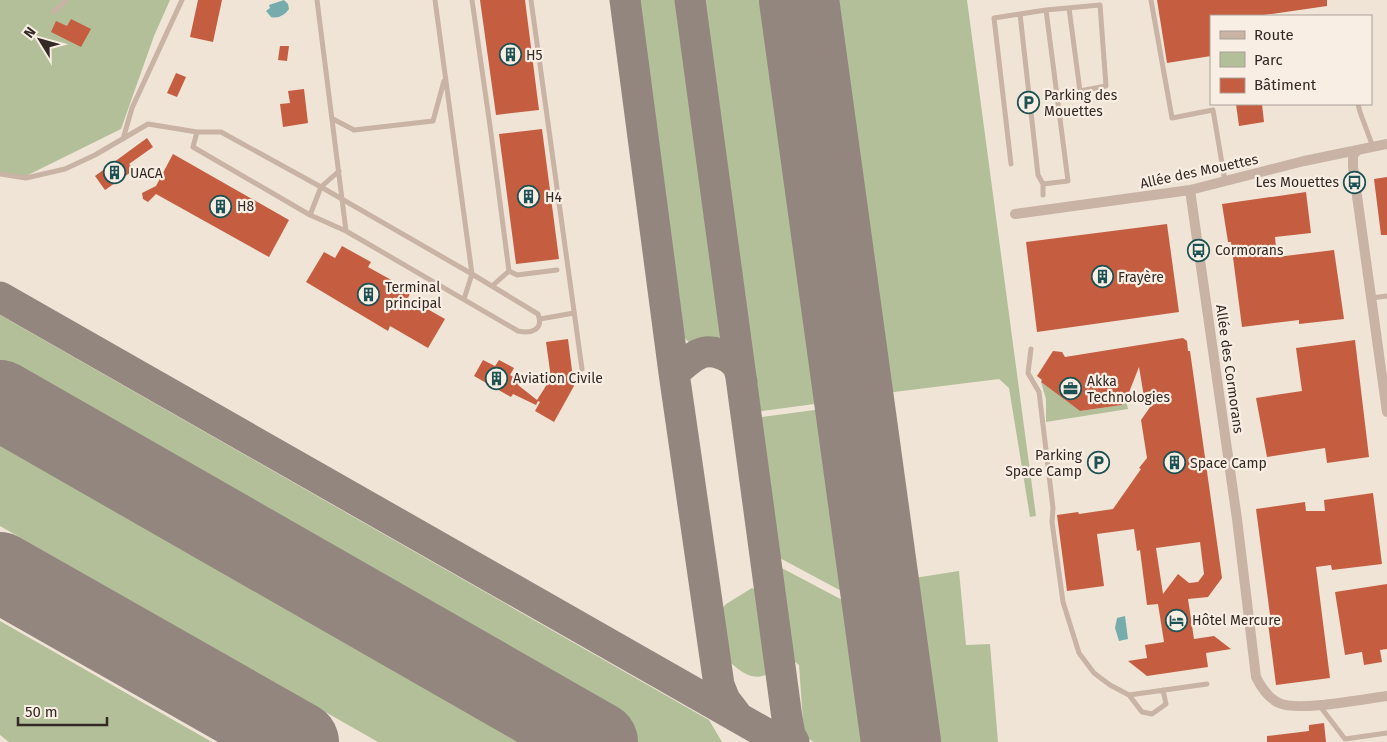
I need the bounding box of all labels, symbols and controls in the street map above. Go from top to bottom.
north arrow [15,15,65,65]
legend [1210,15,1372,105]
text: N [20,24,40,41]
text: Route [1254,26,1294,44]
building icon: H5 [498,43,522,67]
place label: H5 [526,47,543,64]
text: Parc [1254,51,1283,69]
text: Bâtiment [1254,76,1317,94]
place label: Parking des Mouettes [1044,87,1118,120]
parking icon: Parking des Mouettes [1016,91,1040,115]
street label: Allée des Mouettes [1139,151,1260,192]
building icon: UACA [102,161,126,185]
place label: UACA [130,165,163,182]
bus stop icon: Les Mouettes [1343,170,1367,194]
place label: Les Mouettes [1256,174,1339,191]
building icon: H4 [517,185,541,209]
place label: H4 [545,189,563,206]
building icon: H8 [209,194,233,218]
place label: H8 [237,198,255,215]
bus stop icon: Cormorans [1187,238,1211,262]
place label: Cormorans [1215,242,1284,259]
building icon: Frayère [1090,265,1114,289]
place label: Frayère [1118,269,1164,286]
place label: Terminal principal [385,279,441,312]
building icon: Terminal principal [357,283,381,307]
street label: Allée des Cormorans [1212,304,1247,435]
building icon: Aviation Civile [485,366,509,390]
place label: Aviation Civile [513,370,603,387]
place label: Akka Technologies [1087,373,1170,406]
office icon: Akka Technologies [1059,377,1083,401]
place label: Parking Space Camp [1005,447,1083,480]
parking icon: Parking Space Camp [1086,451,1110,475]
building icon: Space Camp [1162,451,1186,475]
place label: Space Camp [1190,455,1267,472]
hotel icon: Hôtel Mercure [1164,608,1188,632]
place label: Hôtel Mercure [1192,612,1281,629]
scale bar [18,694,106,726]
text: 50 m [25,703,58,721]

